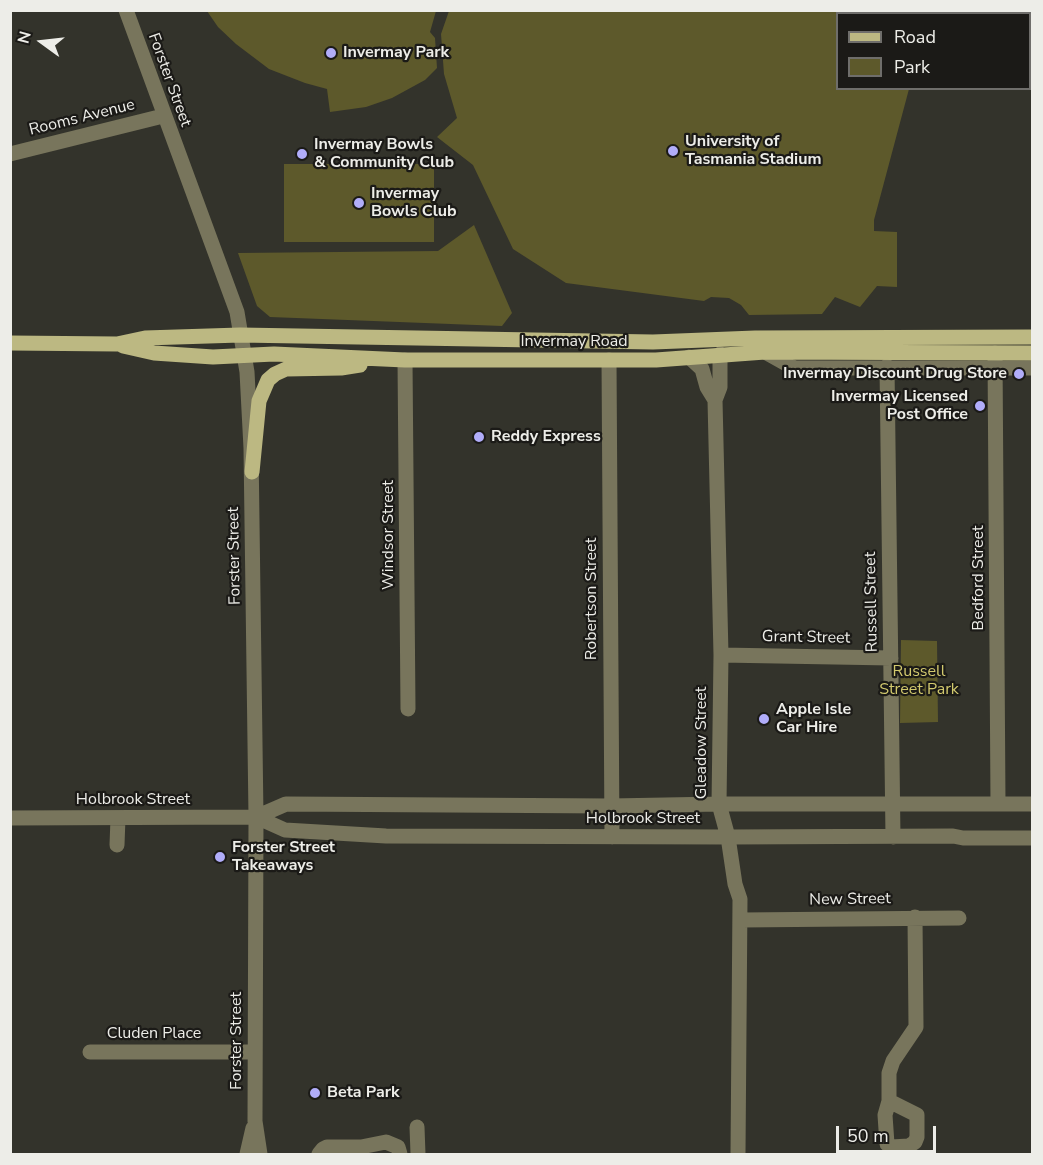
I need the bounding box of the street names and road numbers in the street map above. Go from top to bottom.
street label: Forster Street [143,31,195,129]
street label: Rooms Avenue [27,96,137,140]
street label: Invermay Road [520,332,628,352]
street label: Windsor Street [379,480,399,590]
street label: Forster Street [225,507,245,605]
street label: Bedford Street [969,525,989,631]
street label: Robertson Street [582,538,602,660]
street label: Russell Street [862,551,882,653]
street label: Grant Street [762,628,850,648]
street label: Gleadow Street [692,687,712,799]
street label: Holbrook Street [76,790,190,810]
street label: Holbrook Street [586,809,700,829]
street label: New Street [809,890,891,910]
street label: Forster Street [227,992,247,1090]
street label: Cluden Place [107,1024,201,1044]

